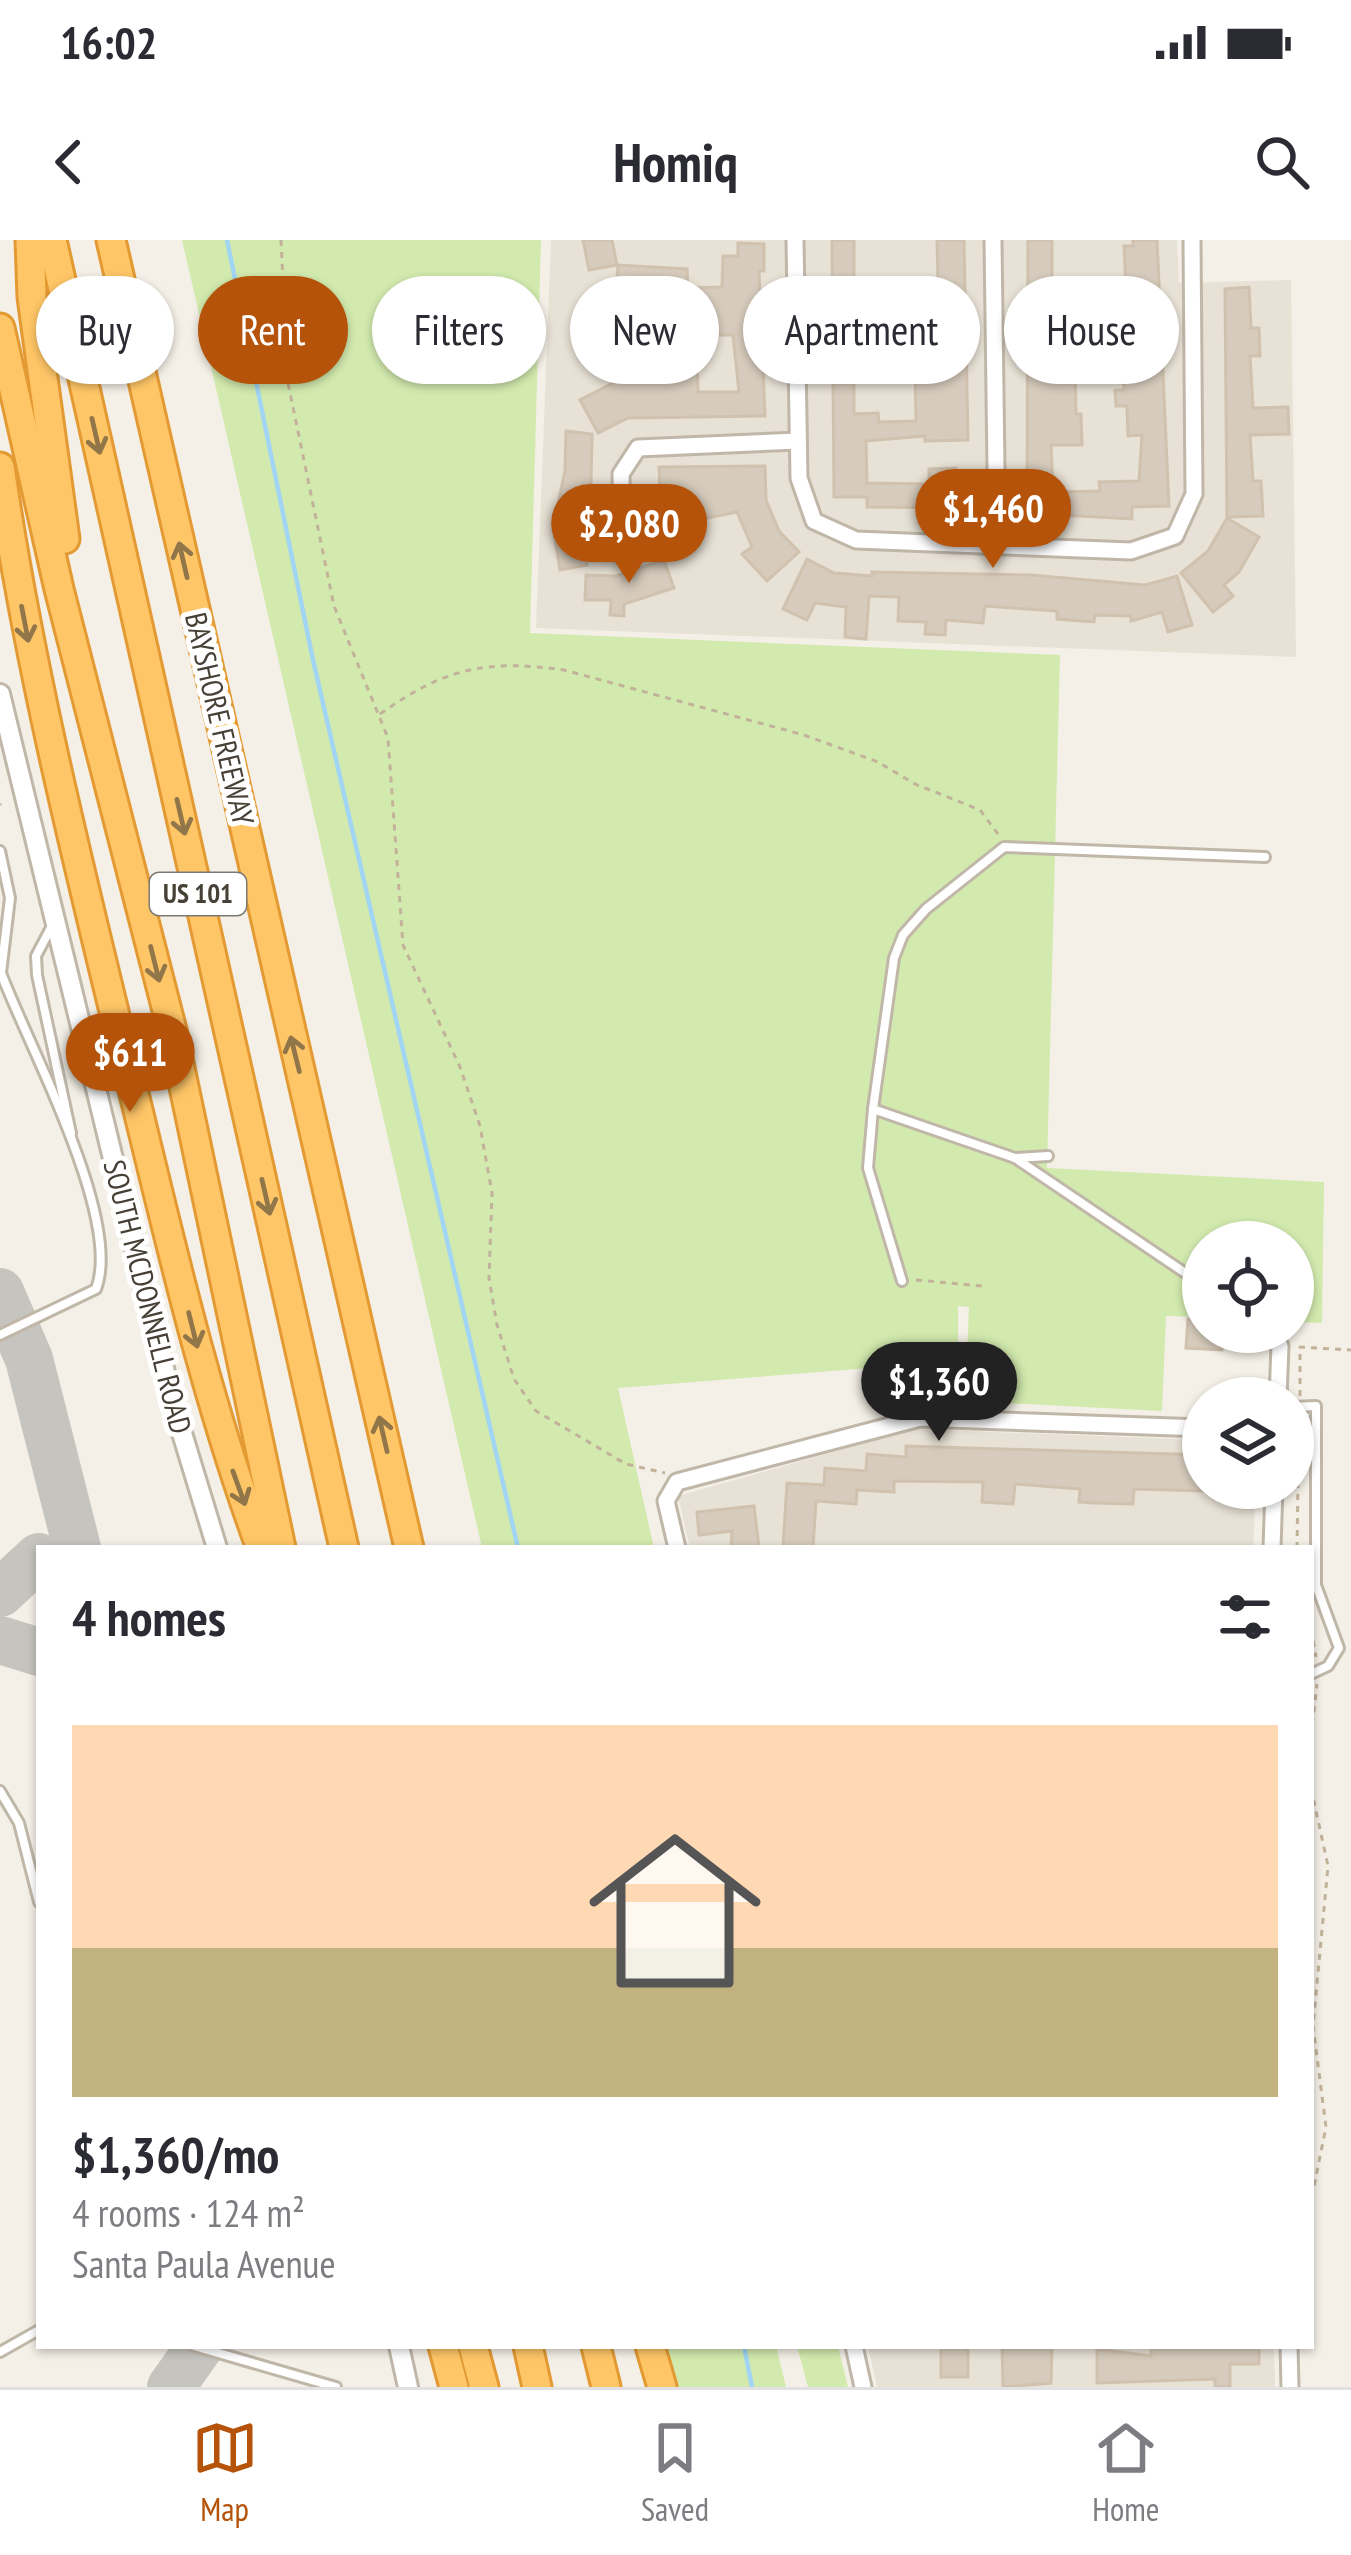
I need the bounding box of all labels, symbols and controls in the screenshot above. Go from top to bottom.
text: 16:02 [60,13,157,71]
text: Homiq [613,127,738,197]
icon: back [36,129,102,195]
icon: search [1249,129,1315,195]
chip: Buy [36,276,174,384]
chip: Rent [198,276,348,384]
chip: Filters [372,276,546,384]
chip: New [570,276,719,384]
chip: Apartment [743,276,980,384]
chip: House [1004,276,1179,384]
one-way arrow [86,417,108,455]
pin: $1,460 [895,469,1091,571]
text: $1,460 [942,482,1044,533]
pin: $2,080 [531,484,727,586]
text: $2,080 [578,497,680,548]
one-way arrow [171,542,193,580]
one-way arrow [15,603,37,642]
street label: BAYSHORE FREEWAY [177,608,264,829]
one-way arrow [171,797,194,835]
road number: US 101 [150,873,246,915]
one-way arrow [145,944,167,982]
pin: $611 [59,1013,201,1115]
text: $611 [93,1026,167,1077]
one-way arrow [283,1036,305,1074]
street label: SOUTH MCDONNELL ROAD [96,1156,201,1437]
one-way arrow [256,1178,278,1216]
map controls [1182,1221,1314,1509]
button: locate [1182,1221,1314,1353]
one-way arrow [183,1310,205,1348]
pin: $1,360 [841,1342,1037,1444]
text: $1,360 [888,1355,990,1406]
button: layers [1182,1377,1314,1509]
one-way arrow [371,1415,394,1453]
one-way arrow [230,1469,251,1506]
text: 4 homes [72,1584,226,1650]
icon: filters [1212,1584,1278,1650]
icon: home [567,1803,783,2019]
text: $1,360/mo [72,2121,279,2187]
text: 4 rooms · 124 m² [72,2187,305,2238]
text: Santa Paula Avenue [72,2238,336,2289]
tab: Map [192,2415,258,2530]
tab: Saved [641,2415,709,2530]
tab: Home [1092,2415,1159,2530]

